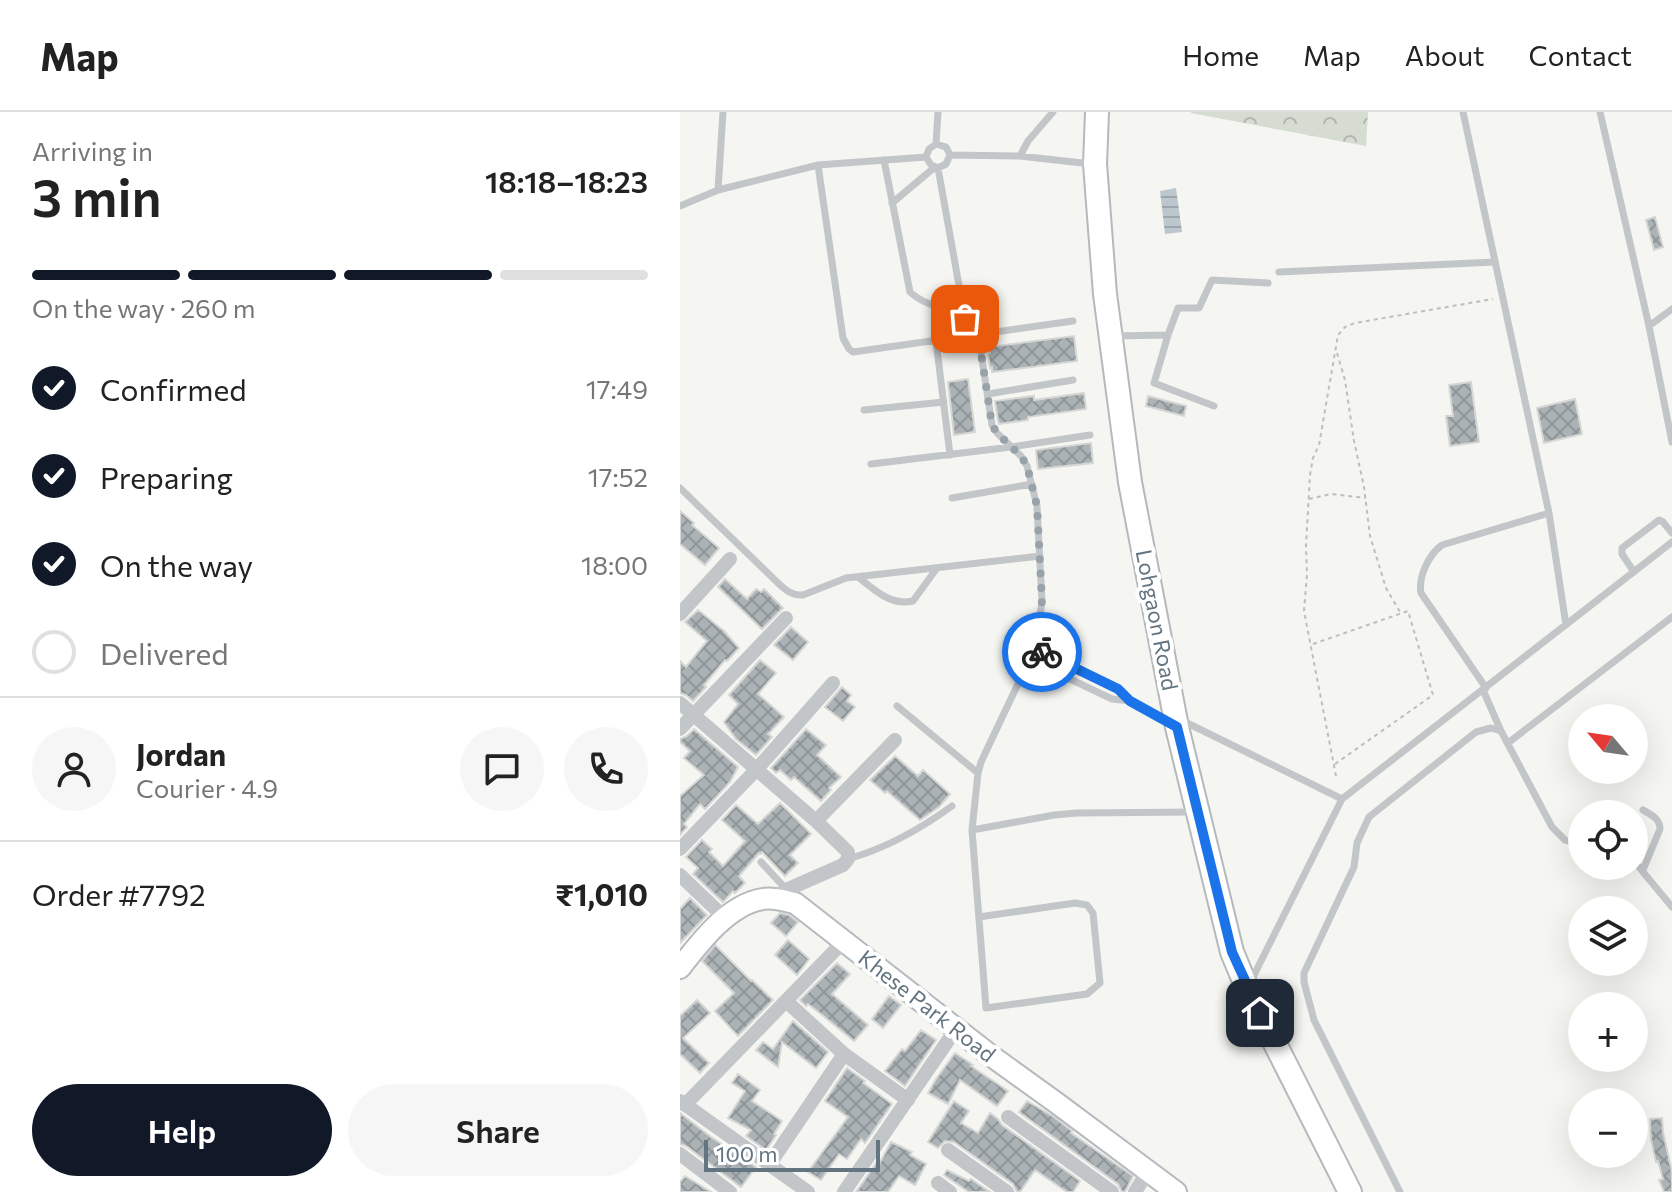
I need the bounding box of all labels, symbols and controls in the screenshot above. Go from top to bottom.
text: Map [40,32,119,79]
text: Home [1182,38,1259,72]
text: Map [1303,38,1361,72]
text: About [1405,38,1485,72]
text: Contact [1529,38,1632,72]
text: Arriving in [32,135,153,166]
text: 18:18–18:23 [485,162,648,199]
text: 3 min [32,164,161,228]
pin [931,285,999,353]
text: On the way · 260 m [32,292,256,323]
icon: bag [943,297,987,341]
icon: check [32,366,76,410]
text: Confirmed [100,370,247,407]
text: 17:49 [586,373,648,404]
icon: check [32,454,76,498]
text: Preparing [100,458,233,495]
text: 17:52 [588,461,648,492]
icon: check [32,542,76,586]
text: On the way [100,546,253,583]
street label: Lohgaon Road [1131,547,1184,693]
text: 18:00 [581,549,648,580]
courier [1002,612,1082,692]
icon: bike [1020,630,1064,674]
text: Delivered [100,634,229,671]
north arrow [1568,704,1648,784]
map controls [1568,704,1648,1168]
button: person [32,727,116,811]
button: chat [460,727,544,811]
button: phone [564,727,648,811]
text: Jordan [136,735,226,772]
text: Courier · 4.9 [136,772,278,803]
button: locate [1568,800,1648,880]
text: Order #7792 [32,875,206,912]
text: ₹1,010 [555,875,648,912]
button: layers [1568,896,1648,976]
street label: Khese Park Road [853,944,1001,1067]
pin [1226,979,1294,1047]
icon: home [1238,991,1282,1035]
button: + [1568,992,1648,1072]
button: Help [32,1084,332,1176]
button: Share [348,1084,648,1176]
button: − [1568,1088,1648,1168]
scale bar [704,1136,880,1172]
text: 100 m [716,1140,778,1167]

